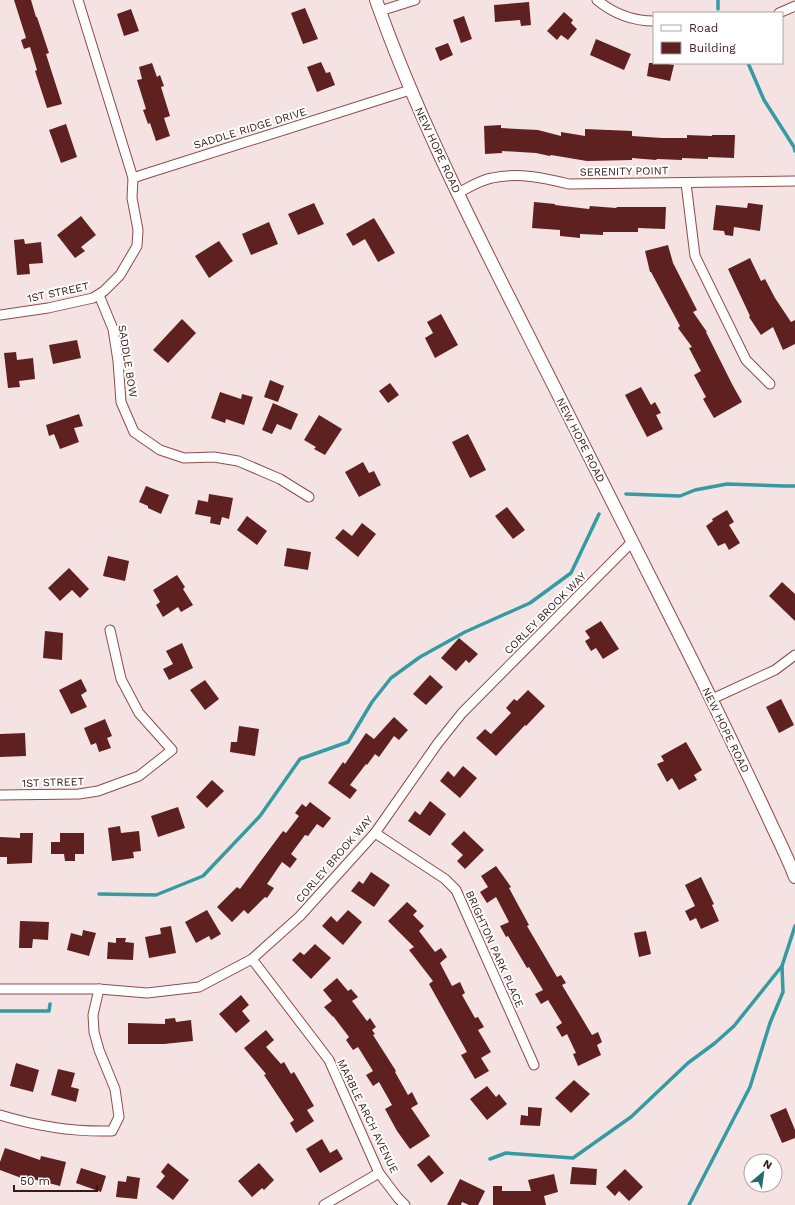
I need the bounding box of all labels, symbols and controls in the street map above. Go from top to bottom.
legend [653,12,783,64]
text: Road [689,21,718,35]
text: Building [689,41,736,55]
street label: SADDLE RIDGE DRIVE [192,105,308,152]
street label: NEW HOPE ROAD [412,105,463,195]
street label: SERENITY POINT [579,164,669,179]
street label: 1ST STREET [26,280,90,305]
street label: SADDLE BOW [115,324,140,399]
street label: NEW HOPE ROAD [554,396,608,485]
street label: CORLEY BROOK WAY [502,569,590,657]
street label: NEW HOPE ROAD [699,685,752,775]
street label: 1ST STREET [22,775,85,790]
street label: CORLEY BROOK WAY [293,813,376,905]
street label: BRIGHTON PARK PLACE [463,889,526,1010]
street label: MARBLE ARCH AVENUE [334,1057,401,1175]
north arrow [743,1153,783,1193]
text: N [761,1157,774,1172]
scale bar [14,1167,97,1193]
text: 50 m [20,1174,50,1188]

